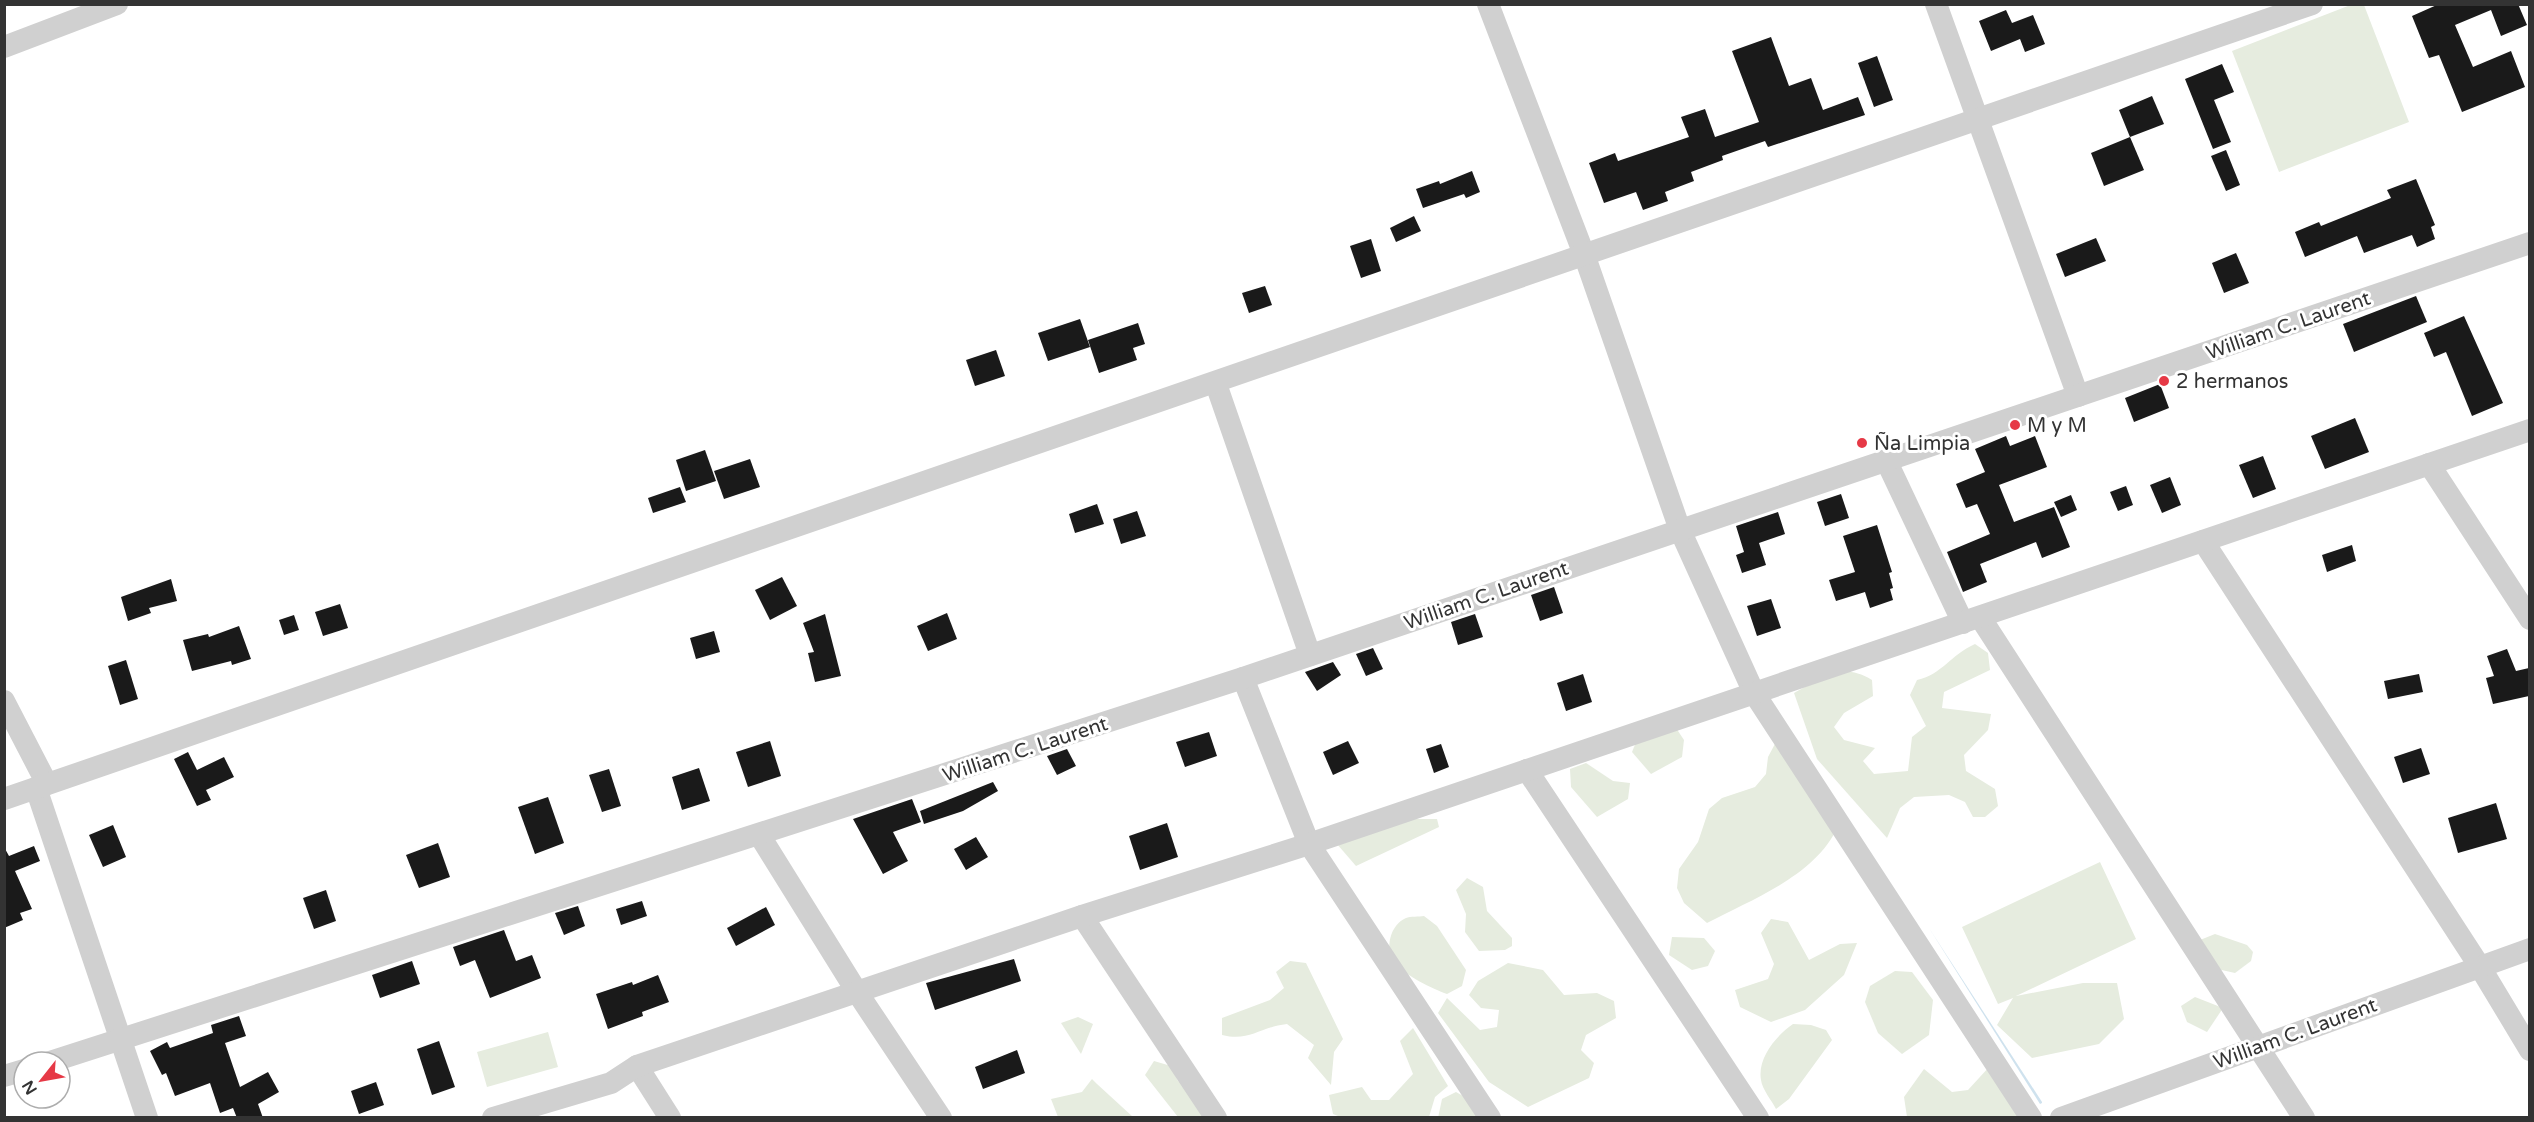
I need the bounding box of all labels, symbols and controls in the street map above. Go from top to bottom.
street label: William C. Laurent [2203,286,2374,365]
place label: 2 hermanos [2176,370,2288,394]
marker: 2 hermanos [2157,374,2171,388]
place label: M y M [2027,414,2087,438]
marker: M y M [2008,418,2022,432]
place label: Ña Limpia [1874,431,1970,456]
marker: Ña Limpia [1855,436,1869,450]
street label: William C. Laurent [1401,556,1572,635]
street label: William C. Laurent [940,712,1111,788]
street label: William C. Laurent [2210,993,2381,1075]
north arrow [12,1050,72,1110]
text: N [18,1077,42,1098]

